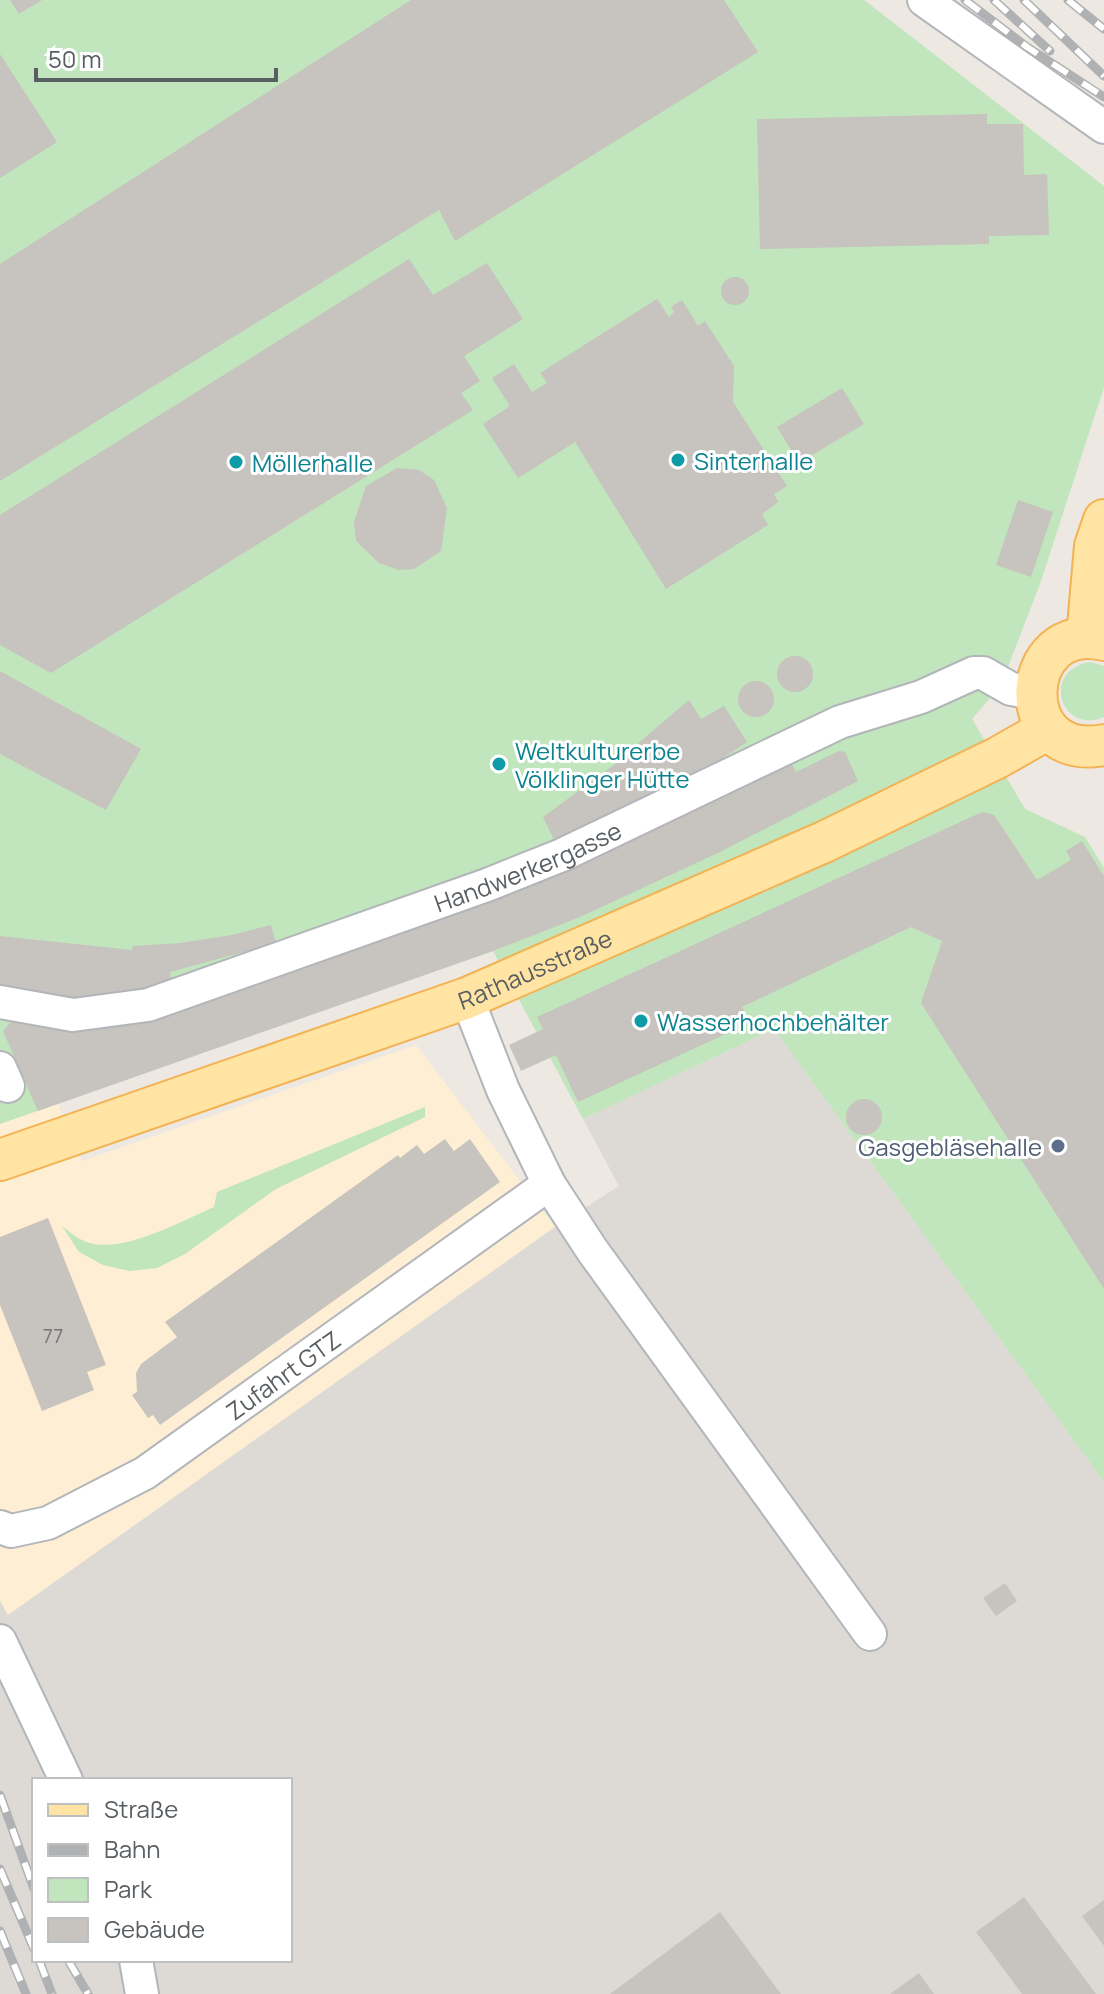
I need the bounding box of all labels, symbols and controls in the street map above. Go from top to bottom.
scale bar [36,32,276,82]
text: 50 m [48,42,102,75]
place label: Sinterhalle [694,444,813,477]
place label: Möllerhalle [252,446,373,479]
marker: Sinterhalle [669,451,687,469]
marker: Möllerhalle [227,453,245,471]
place label: Weltkulturerbe Völklinger Hütte [515,734,689,795]
marker: Weltkulturerbe Völklinger Hütte [490,755,508,773]
street label: Handwerkergasse [429,813,626,919]
street label: Rathausstraße [453,920,617,1016]
place label: Wasserhochbehälter [657,1005,889,1038]
marker: Wasserhochbehälter [632,1012,650,1030]
place label: Gasgebläsehalle [858,1130,1042,1163]
marker: Gasgebläsehalle [1049,1137,1067,1155]
house number: 77 [43,1322,63,1349]
street label: Zufahrt GTZ [219,1322,347,1427]
legend [32,1778,292,1962]
text: Straße [104,1792,178,1825]
text: Bahn [104,1832,161,1865]
text: Park [104,1872,153,1905]
text: Gebäude [104,1912,205,1945]

